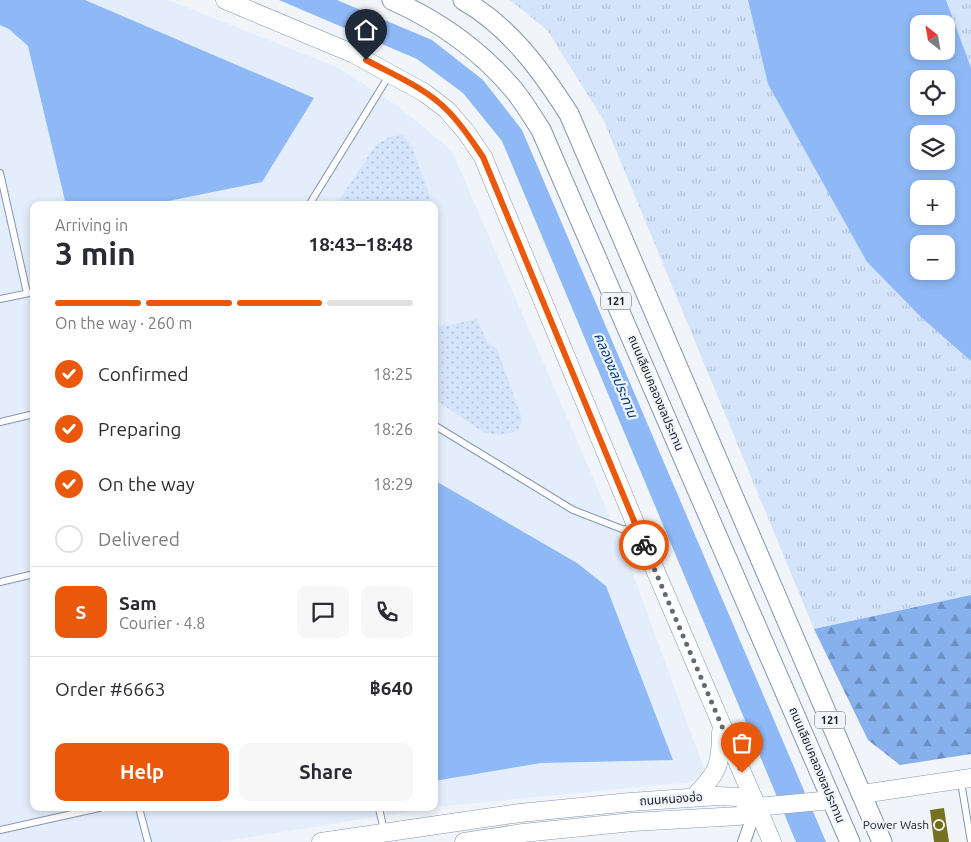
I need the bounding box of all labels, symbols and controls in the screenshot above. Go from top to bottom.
pin [345,9,387,60]
north arrow [910,15,955,60]
map controls [910,15,955,280]
icon: home [352,16,380,44]
button: locate [910,70,955,115]
button: layers [910,125,955,170]
button: + [910,180,955,225]
text: Arriving in [55,216,128,234]
text: 18:43–18:48 [308,233,413,255]
text: 3 min [55,235,136,271]
button: − [910,235,955,280]
road number: 121 [601,292,631,310]
text: On the way · 260 m [55,314,192,332]
water label: คลองชลประทาน [591,330,642,421]
street label: ถนนเลียบคลองชลประทาน [626,333,687,453]
icon: check [55,360,83,388]
text: Confirmed [98,363,189,385]
text: 18:25 [373,365,413,383]
icon: check [55,415,83,443]
text: Preparing [98,418,182,440]
text: 18:26 [373,420,413,438]
icon: check [55,470,83,498]
text: On the way [98,473,195,495]
text: 18:29 [373,475,413,493]
courier [619,520,669,570]
text: Delivered [98,528,180,550]
icon: bike [630,531,658,559]
button: chat [297,586,349,638]
button: phone [361,586,413,638]
text: Sam [119,592,157,614]
text: S [76,601,86,623]
text: Courier · 4.8 [119,614,205,632]
text: ฿640 [370,677,413,699]
text: Order #6663 [55,678,165,700]
street label: ถนนเลียบคลองชลประทาน [787,705,848,825]
road number: 121 [815,712,845,728]
pin [721,722,763,773]
icon: bag [728,729,756,757]
button: Help [55,743,229,801]
button: Share [239,743,413,801]
street label: ถนนหนองฮ่อ [639,790,703,807]
place label: Power Wash [863,818,929,831]
marker: Power Wash [933,819,945,831]

